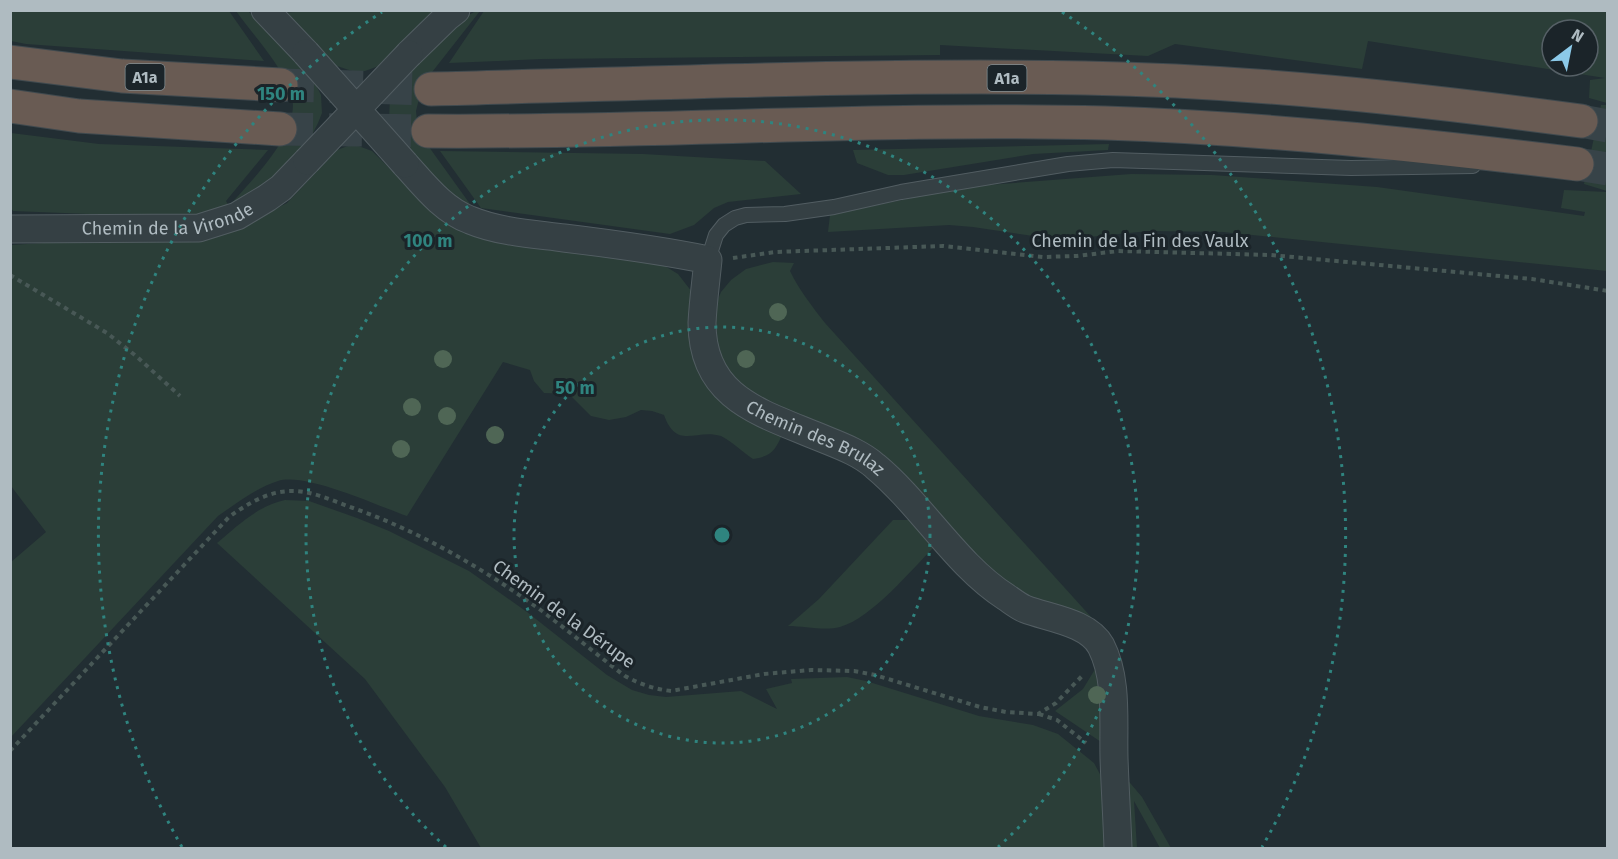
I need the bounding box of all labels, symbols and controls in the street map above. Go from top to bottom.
north arrow [1540,18,1600,78]
text: N [1568,25,1587,47]
road number: A1a [126,64,164,90]
road number: A1a [988,65,1026,91]
text: 150 m [257,83,305,105]
street label: Chemin de la Vironde [82,198,258,240]
text: 100 m [404,230,452,252]
street label: Chemin de la Fin des Vaulx [1031,230,1249,252]
text: 50 m [555,377,595,399]
street label: Chemin des Brulaz [742,396,889,481]
centre of rings [712,525,732,545]
street label: Chemin de la Dérupe [489,555,639,673]

